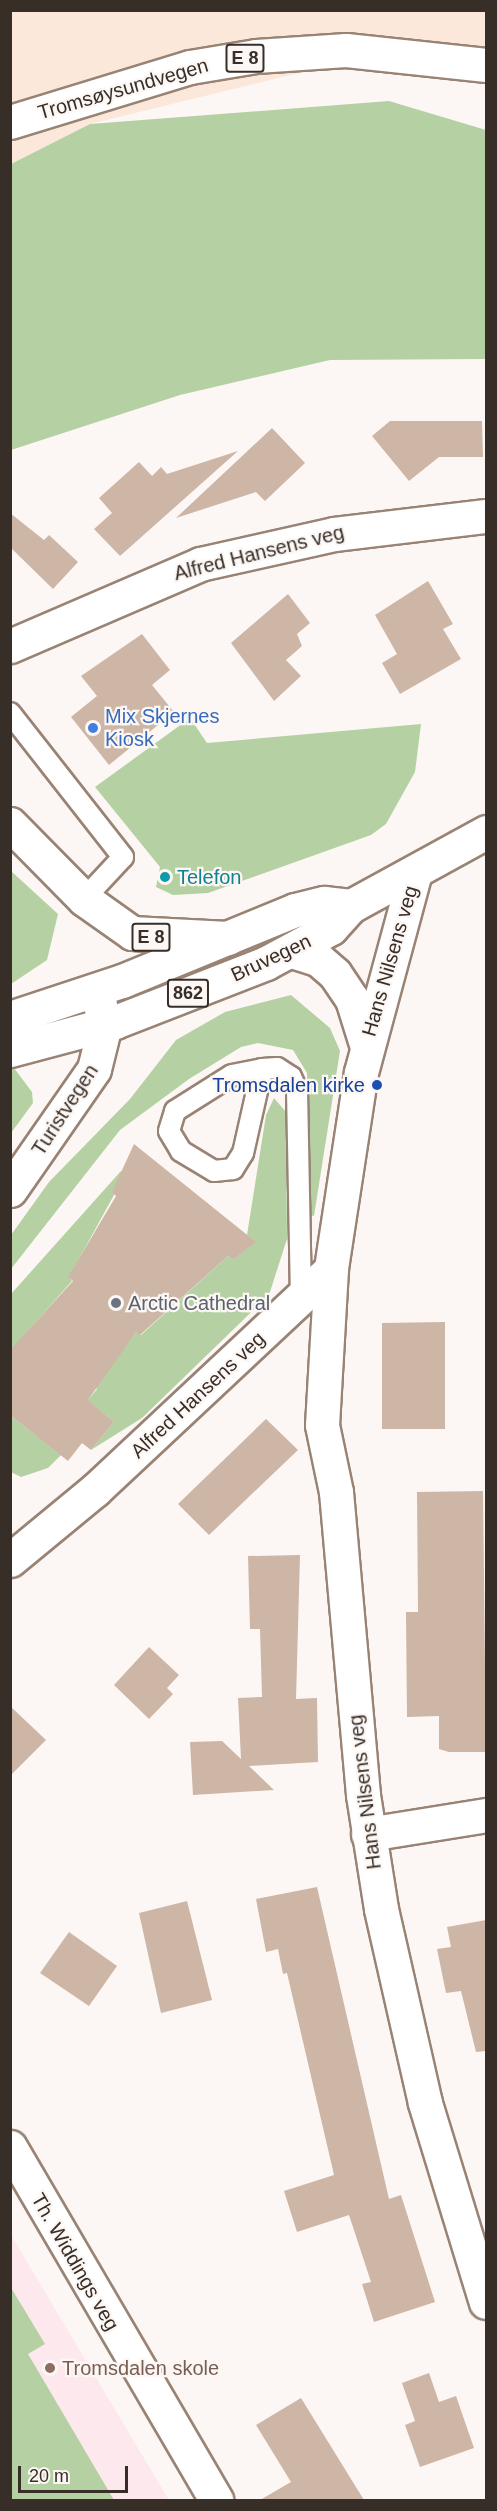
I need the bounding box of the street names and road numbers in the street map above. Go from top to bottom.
road number: E 8 [224,43,266,73]
street label: Tromsøysundvegen [35,53,211,125]
street label: Alfred Hansens veg [171,520,347,586]
street label: Hans Nilsens veg [357,883,423,1039]
road number: E 8 [130,922,172,952]
street label: Bruvegen [227,929,315,987]
road number: 862 [166,978,210,1008]
street label: Turistvegen [27,1060,103,1160]
street label: Alfred Hansens veg [126,1327,270,1463]
street label: Hans Nilsens veg [344,1713,386,1871]
street label: Th. Widdings veg [26,2189,124,2335]

